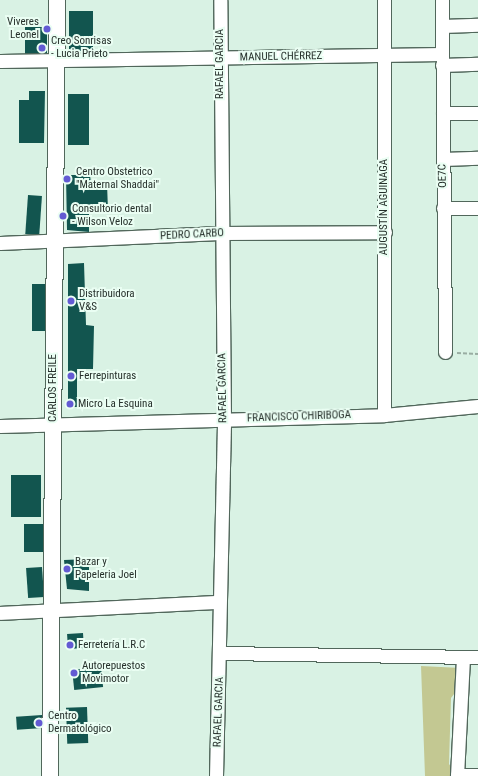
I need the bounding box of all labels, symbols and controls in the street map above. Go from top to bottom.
place label: Viveres Leonel [7,16,39,42]
marker: Viveres Leonel [42,24,52,34]
street label: RAFAEL GARCIA [213,29,227,99]
place label: Creo Sonrisas - Lucia Prieto [51,35,111,61]
marker: Creo Sonrisas - Lucia Prieto [36,42,48,54]
street label: MANUEL CHÉRREZ [240,50,322,64]
street label: AUGUSTÍN AGUINAGA [377,159,391,255]
street label: OE7C [436,164,450,188]
place label: Centro Obstetrico "Maternal Shaddai" [76,166,159,192]
marker: Centro Obstetrico "Maternal Shaddai" [61,173,73,185]
place label: Consultorio dental - Wilson Veloz [72,203,152,229]
marker: Consultorio dental - Wilson Veloz [57,210,69,222]
street label: PEDRO CARBO [160,227,224,243]
place label: Distribuidora V&S [79,288,135,314]
marker: Distribuidora V&S [66,296,76,306]
street label: RAFAEL GARCIA [216,353,230,423]
street label: CARLOS FREILE [46,354,60,422]
place label: Ferrepinturas [79,369,136,383]
marker: Ferrepinturas [66,371,76,381]
place label: Micro La Esquina [78,397,153,411]
marker: Micro La Esquina [65,399,75,409]
street label: FRANCISCO CHIRIBOGA [247,409,351,425]
place label: Bazar y Papeleria Joel [75,556,137,582]
marker: Bazar y Papeleria Joel [62,564,72,574]
place label: Ferretería L.R.C [78,638,145,652]
marker: Ferretería L.R.C [65,640,75,650]
place label: Autorepuestos Movimotor [82,660,145,686]
marker: Autorepuestos Movimotor [69,668,79,678]
street label: RAFAEL GARCIA [211,677,227,747]
place label: Centro Dermatológico [48,710,112,736]
marker: Centro Dermatológico [33,717,45,729]

